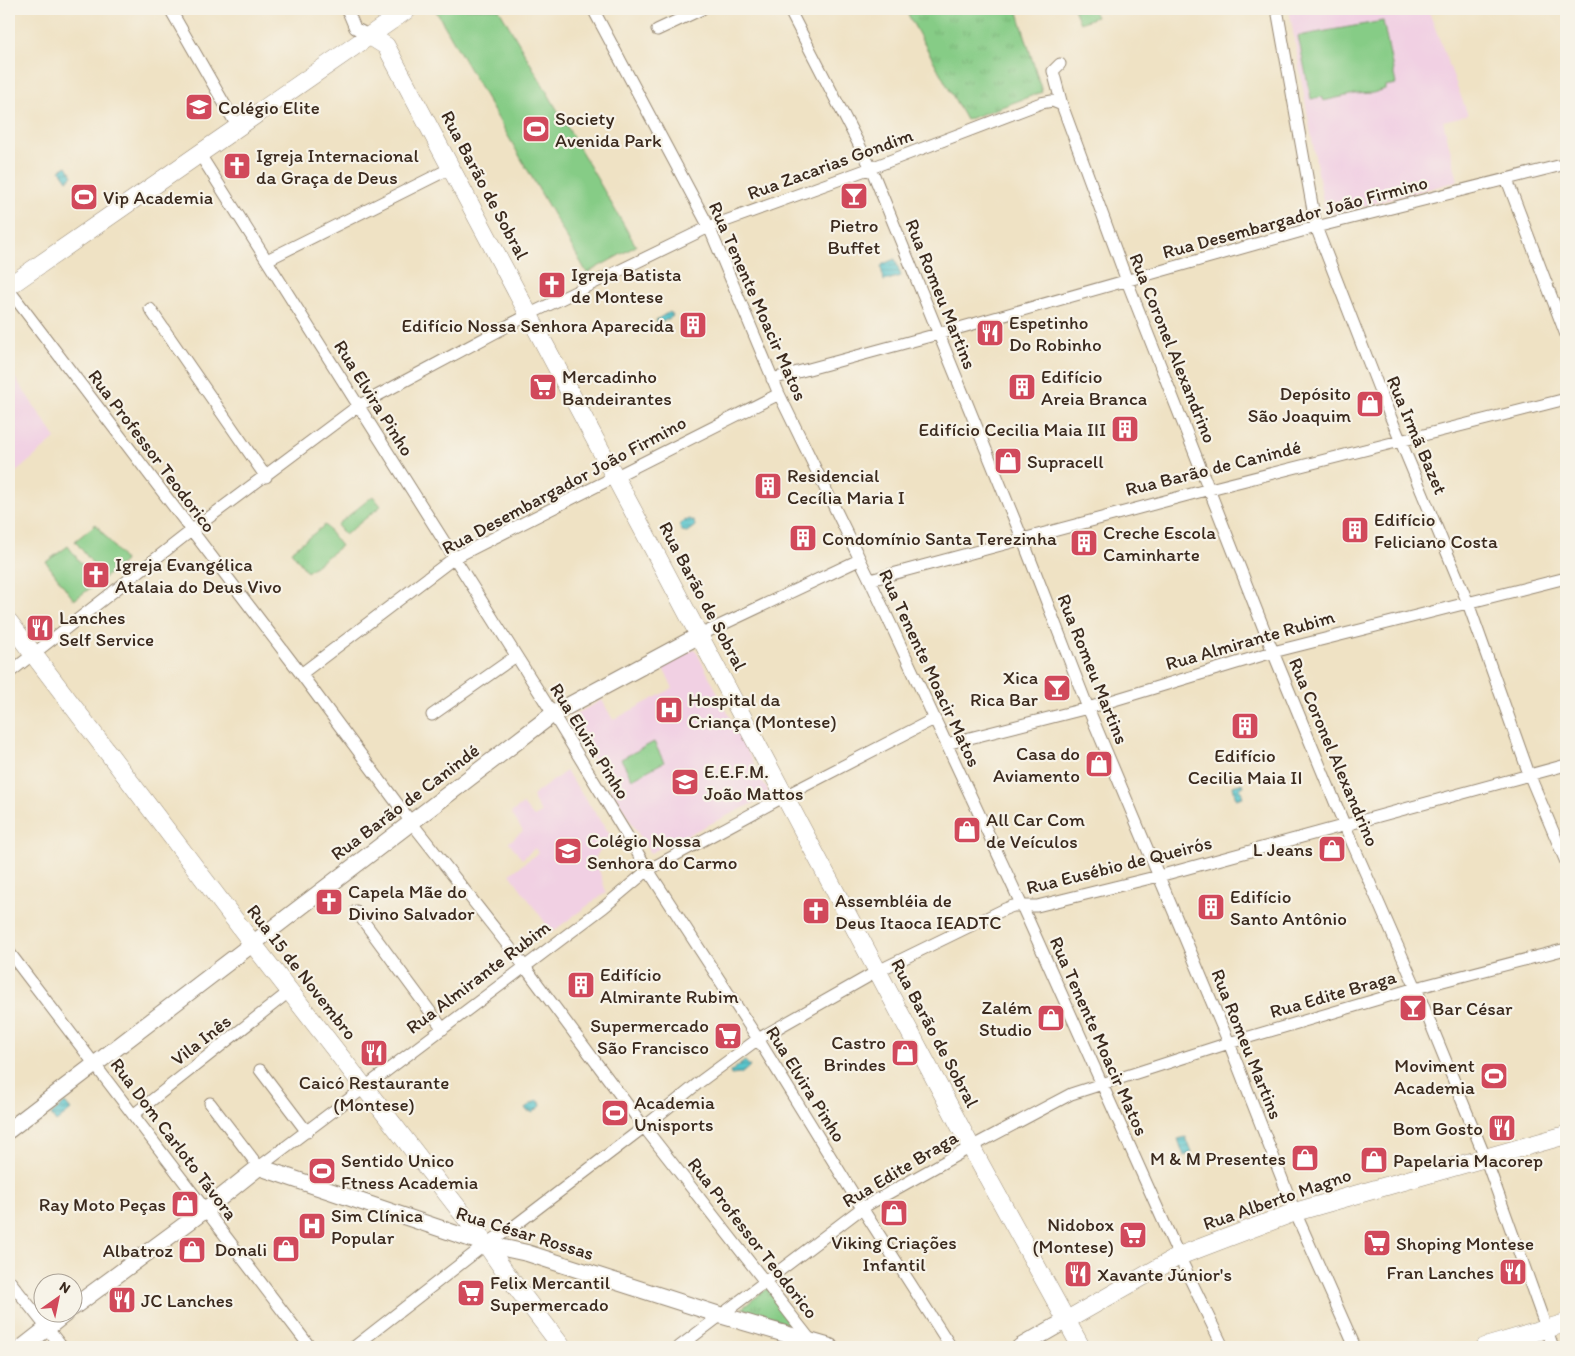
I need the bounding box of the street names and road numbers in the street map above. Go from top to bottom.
street label: Rua Barão de Sobral [436,107,534,264]
street label: Rua Zacarias Gondim [744,123,916,205]
street label: Rua Desembargador João Firmino [1160,171,1430,263]
street label: Rua Tenente Moacir Matos [704,198,812,404]
street label: Rua Romeu Martins [900,216,982,372]
street label: Rua Coronel Alexandrino [1124,250,1222,446]
street label: Rua Elvira Pinho [329,336,419,460]
street label: Rua Professor Teodorico [83,365,221,537]
street label: Rua Irmã Bazet [1382,372,1452,498]
street label: Rua Desembargador João Firmino [438,411,690,559]
street label: Rua Barão de Canindé [1123,435,1303,501]
street label: Rua Barão de Sobral [654,518,752,675]
street label: Rua Tenente Moacir Matos [874,565,986,771]
street label: Rua Romeu Martins [1052,591,1134,747]
street label: Rua Almirante Rubim [1163,605,1337,675]
street label: Rua Coronel Alexandrino [1284,654,1384,850]
street label: Rua Elvira Pinho [545,679,635,803]
street label: Rua Barão de Canindé [326,739,484,865]
street label: Rua Eusébio de Queirós [1024,831,1214,899]
street label: Rua 15 de Novembro [242,900,362,1044]
street label: Rua Almirante Rubim [401,915,555,1039]
street label: Rua Tenente Moacir Matos [1045,933,1153,1139]
street label: Rua Barão de Sobral [886,955,984,1112]
street label: Rua Edite Braga [1267,965,1399,1023]
street label: Rua Romeu Martins [1206,966,1288,1122]
street label: Vila Inês [166,1009,236,1071]
street label: Rua Elvira Pinho [761,1022,851,1146]
street label: Rua Dom Carloto Távora [106,1053,242,1225]
street label: Rua Edite Braga [838,1125,962,1212]
street label: Rua Professor Teodorico [683,1153,823,1323]
street label: Rua Alberto Magno [1200,1163,1354,1235]
street label: Rua César Rossas [453,1201,597,1265]

